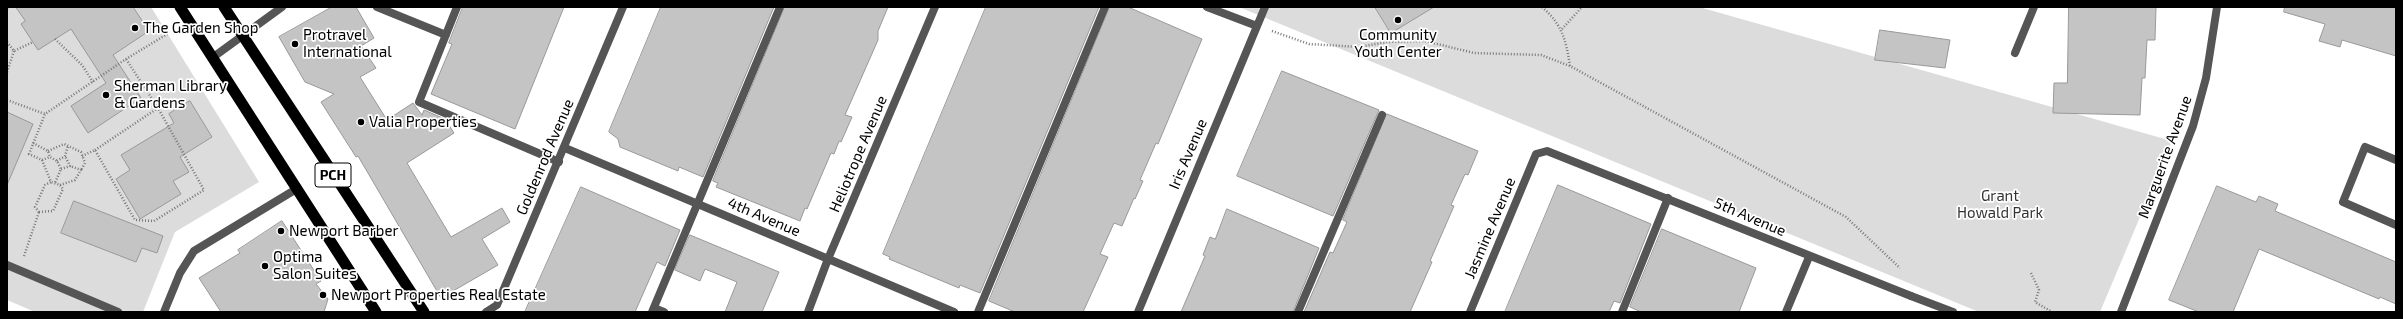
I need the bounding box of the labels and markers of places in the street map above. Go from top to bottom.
marker: Community Youth Center [1393,15,1403,25]
place label: The Garden Shop [143,19,258,37]
marker: The Garden Shop [130,23,140,33]
place label: Protravel International [303,26,392,61]
place label: Community Youth Center [1354,26,1442,61]
marker: Protravel International [290,39,300,49]
place label: Sherman Library & Gardens [114,77,227,112]
marker: Sherman Library & Gardens [101,90,111,100]
place label: Valia Properties [369,113,477,131]
marker: Valia Properties [356,117,366,127]
place label: Newport Barber [289,222,398,240]
marker: Newport Barber [276,226,286,236]
place label: Optima Salon Suites [273,248,357,283]
marker: Optima Salon Suites [260,261,270,271]
place label: Newport Properties Real Estate [331,286,546,304]
marker: Newport Properties Real Estate [318,290,328,300]

